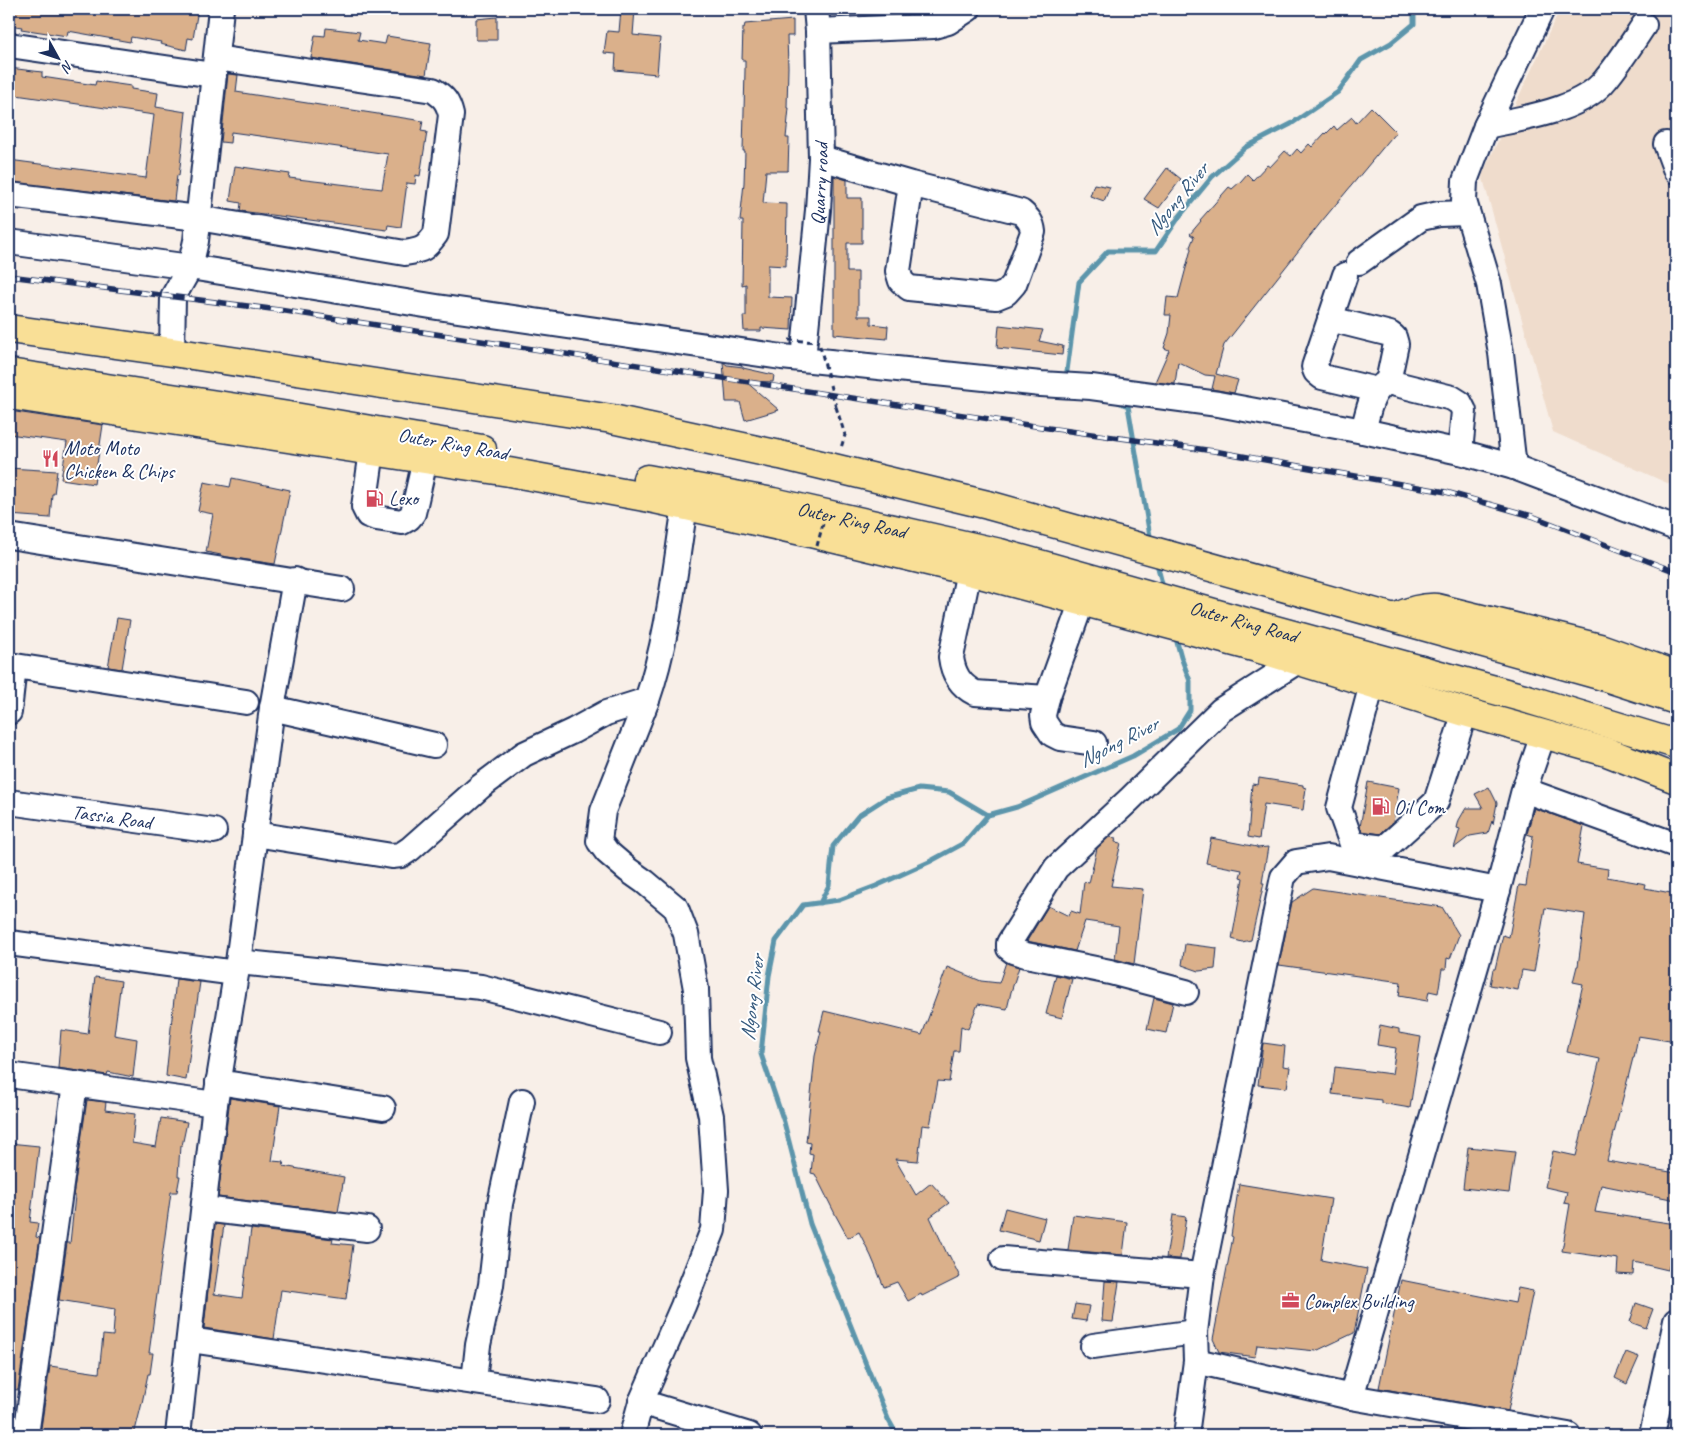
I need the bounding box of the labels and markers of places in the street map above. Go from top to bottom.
place label: Moto Moto Chicken & Chips [64,436,176,484]
restaurant icon: Moto Moto Chicken & Chips [40,449,60,469]
place label: Lexo [389,486,420,511]
fuel station icon: Lexo [365,488,385,508]
place label: Oil Com [1394,795,1447,820]
fuel station icon: Oil Com [1370,797,1390,817]
place label: Complex Building [1304,1289,1415,1314]
office icon: Complex Building [1280,1291,1300,1311]

